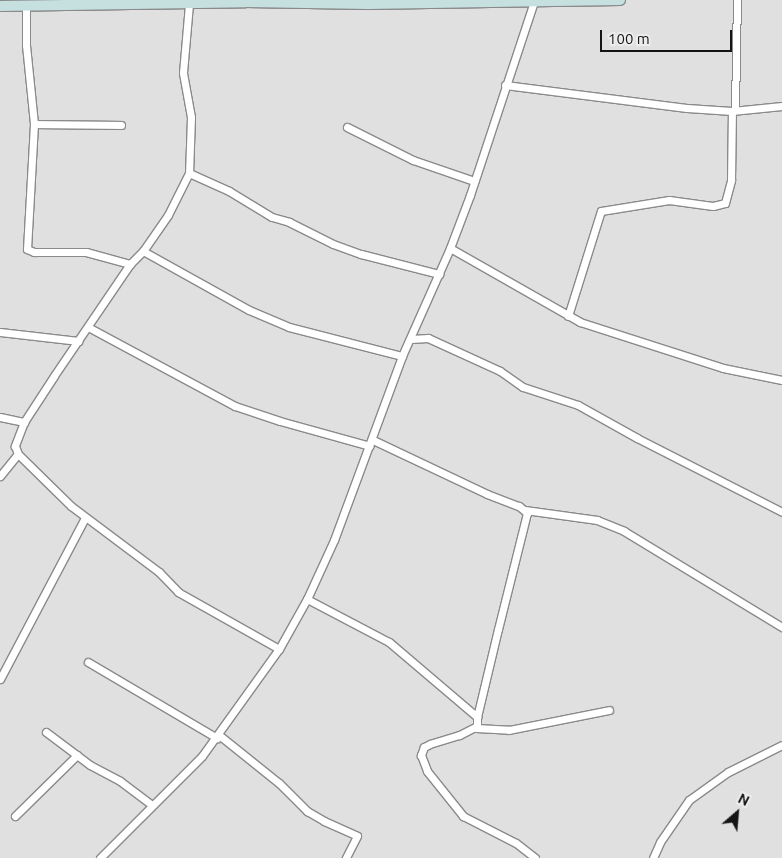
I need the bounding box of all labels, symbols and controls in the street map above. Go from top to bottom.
scale bar [602,20,734,52]
text: 100 m [608,30,650,47]
north arrow [712,788,762,838]
text: N [736,790,752,809]

